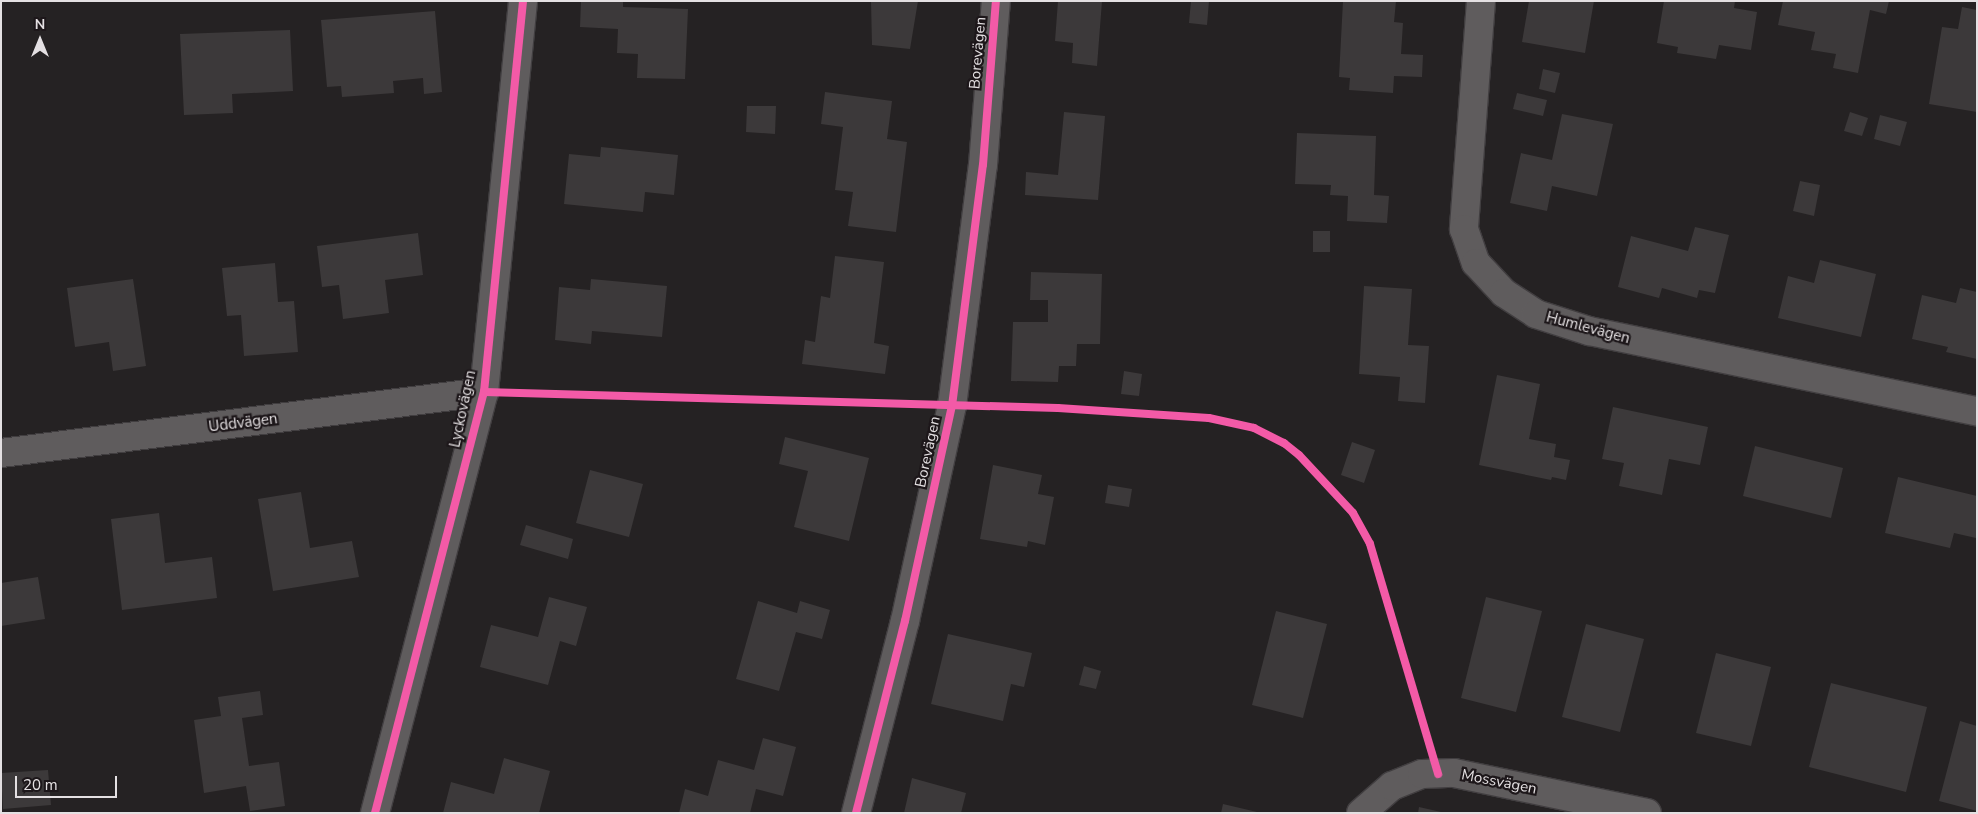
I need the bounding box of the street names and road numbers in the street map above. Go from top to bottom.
street label: Borevägen [966,16,990,90]
street label: Humlevägen [1544,308,1632,348]
street label: Lyckovägen [446,369,480,449]
street label: Uddvägen [208,410,278,436]
street label: Borevägen [912,415,944,489]
street label: Mossvägen [1460,766,1538,798]

